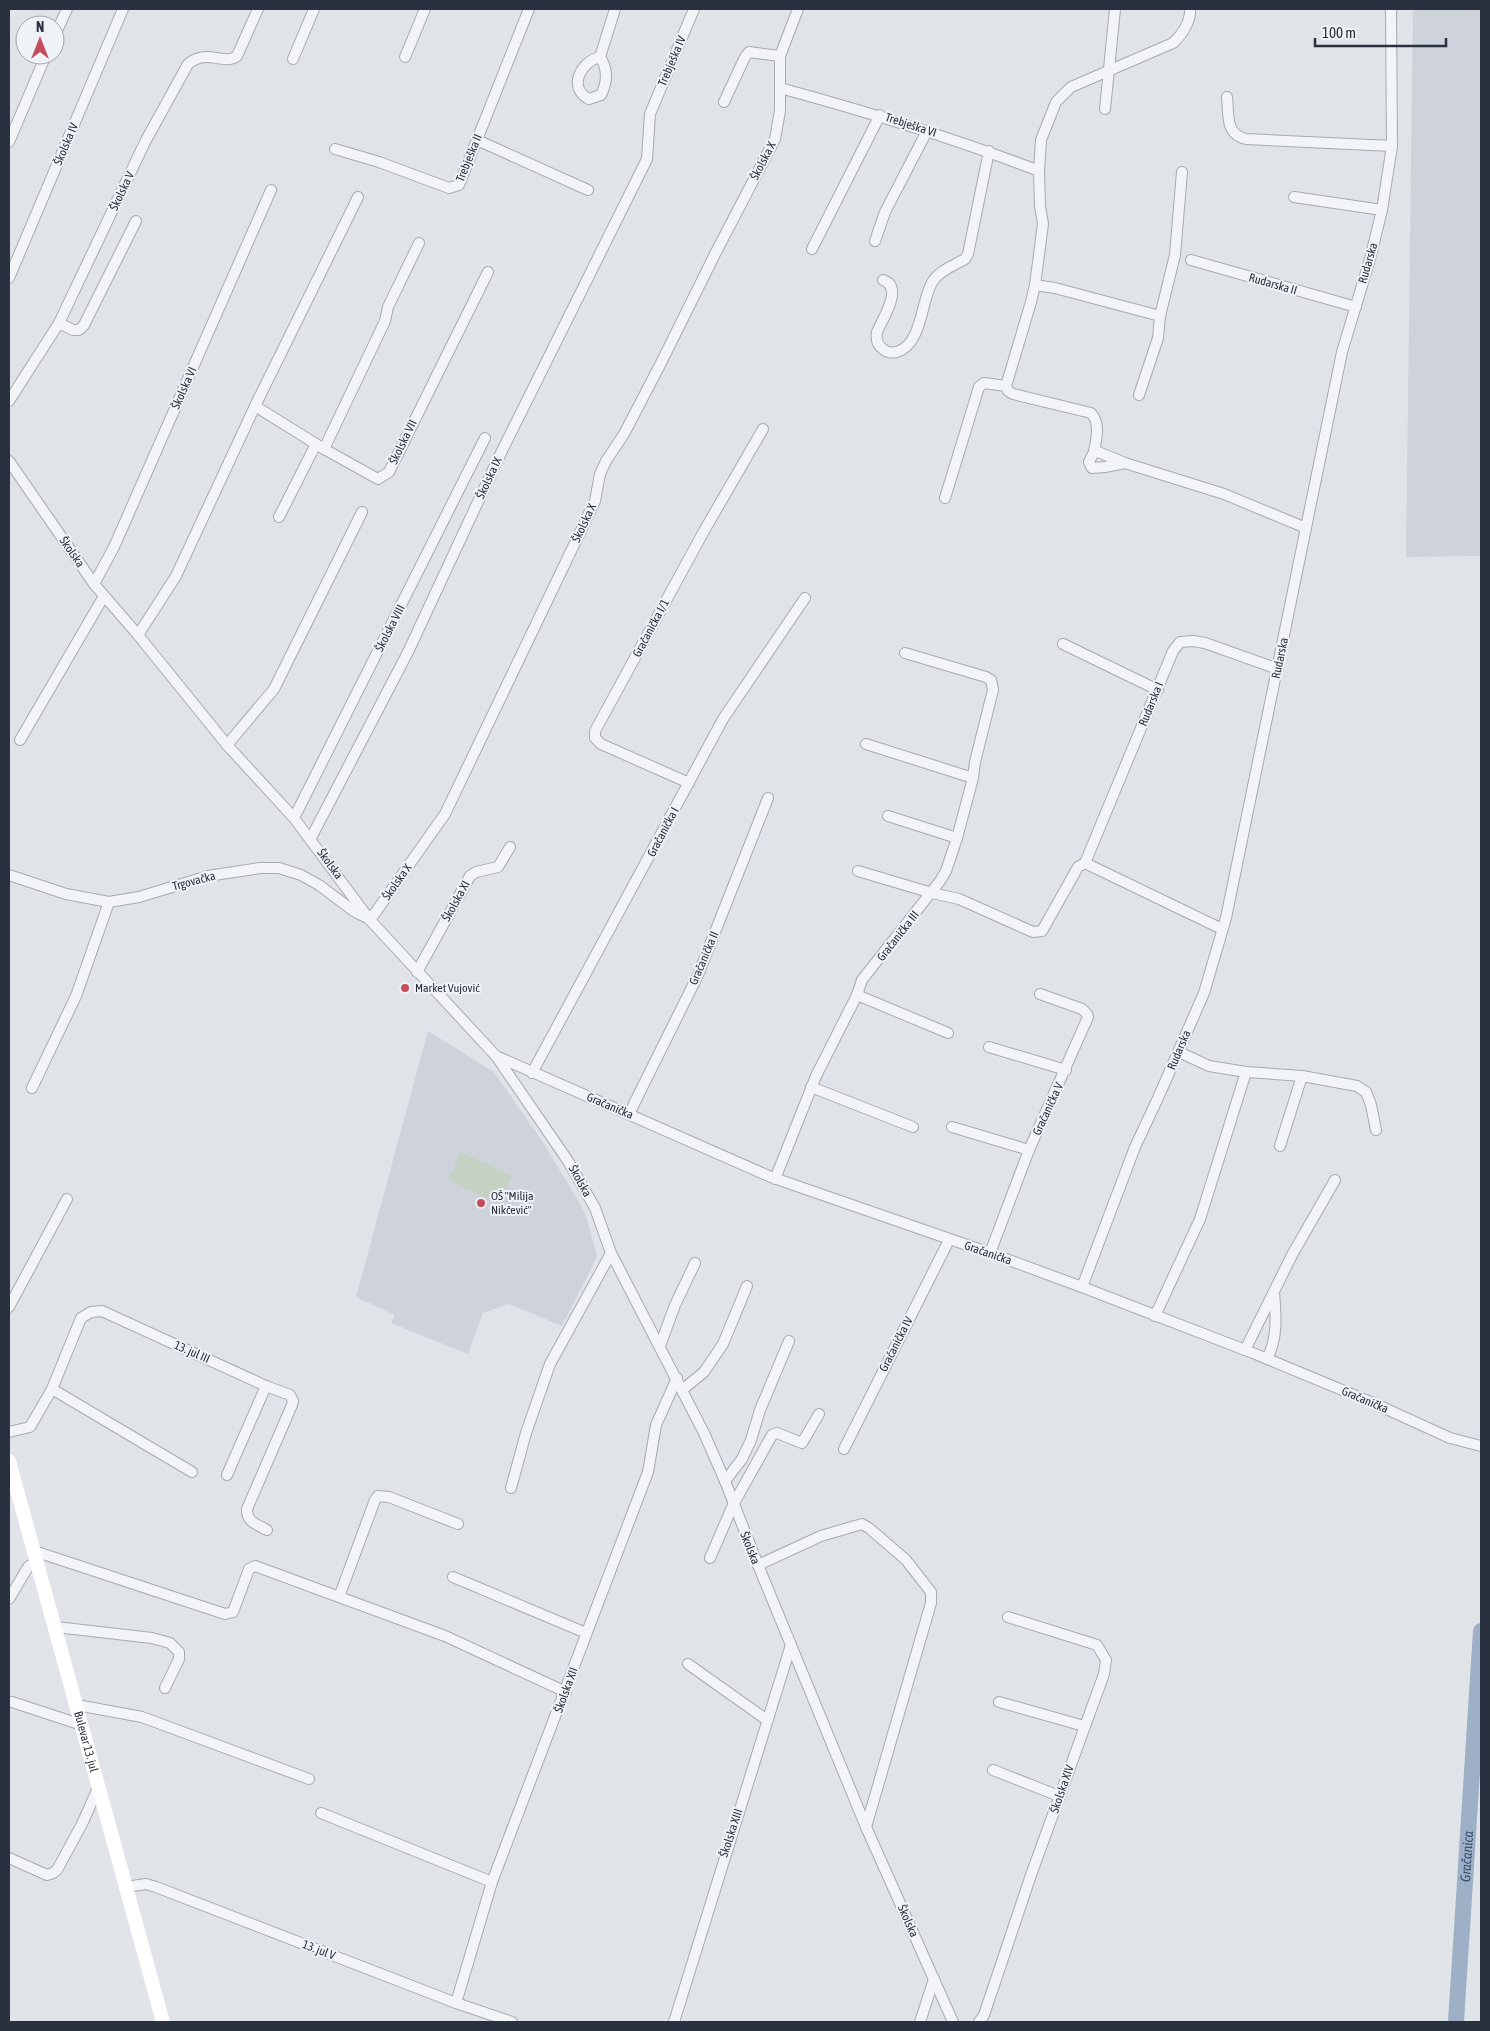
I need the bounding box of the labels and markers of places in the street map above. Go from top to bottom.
place label: Market Vujović [415,981,480,995]
marker: Market Vujović [399,982,411,994]
place label: OŠ "Milija Nikčević" [491,1189,534,1217]
marker: OŠ "Milija Nikčević" [475,1197,487,1209]

